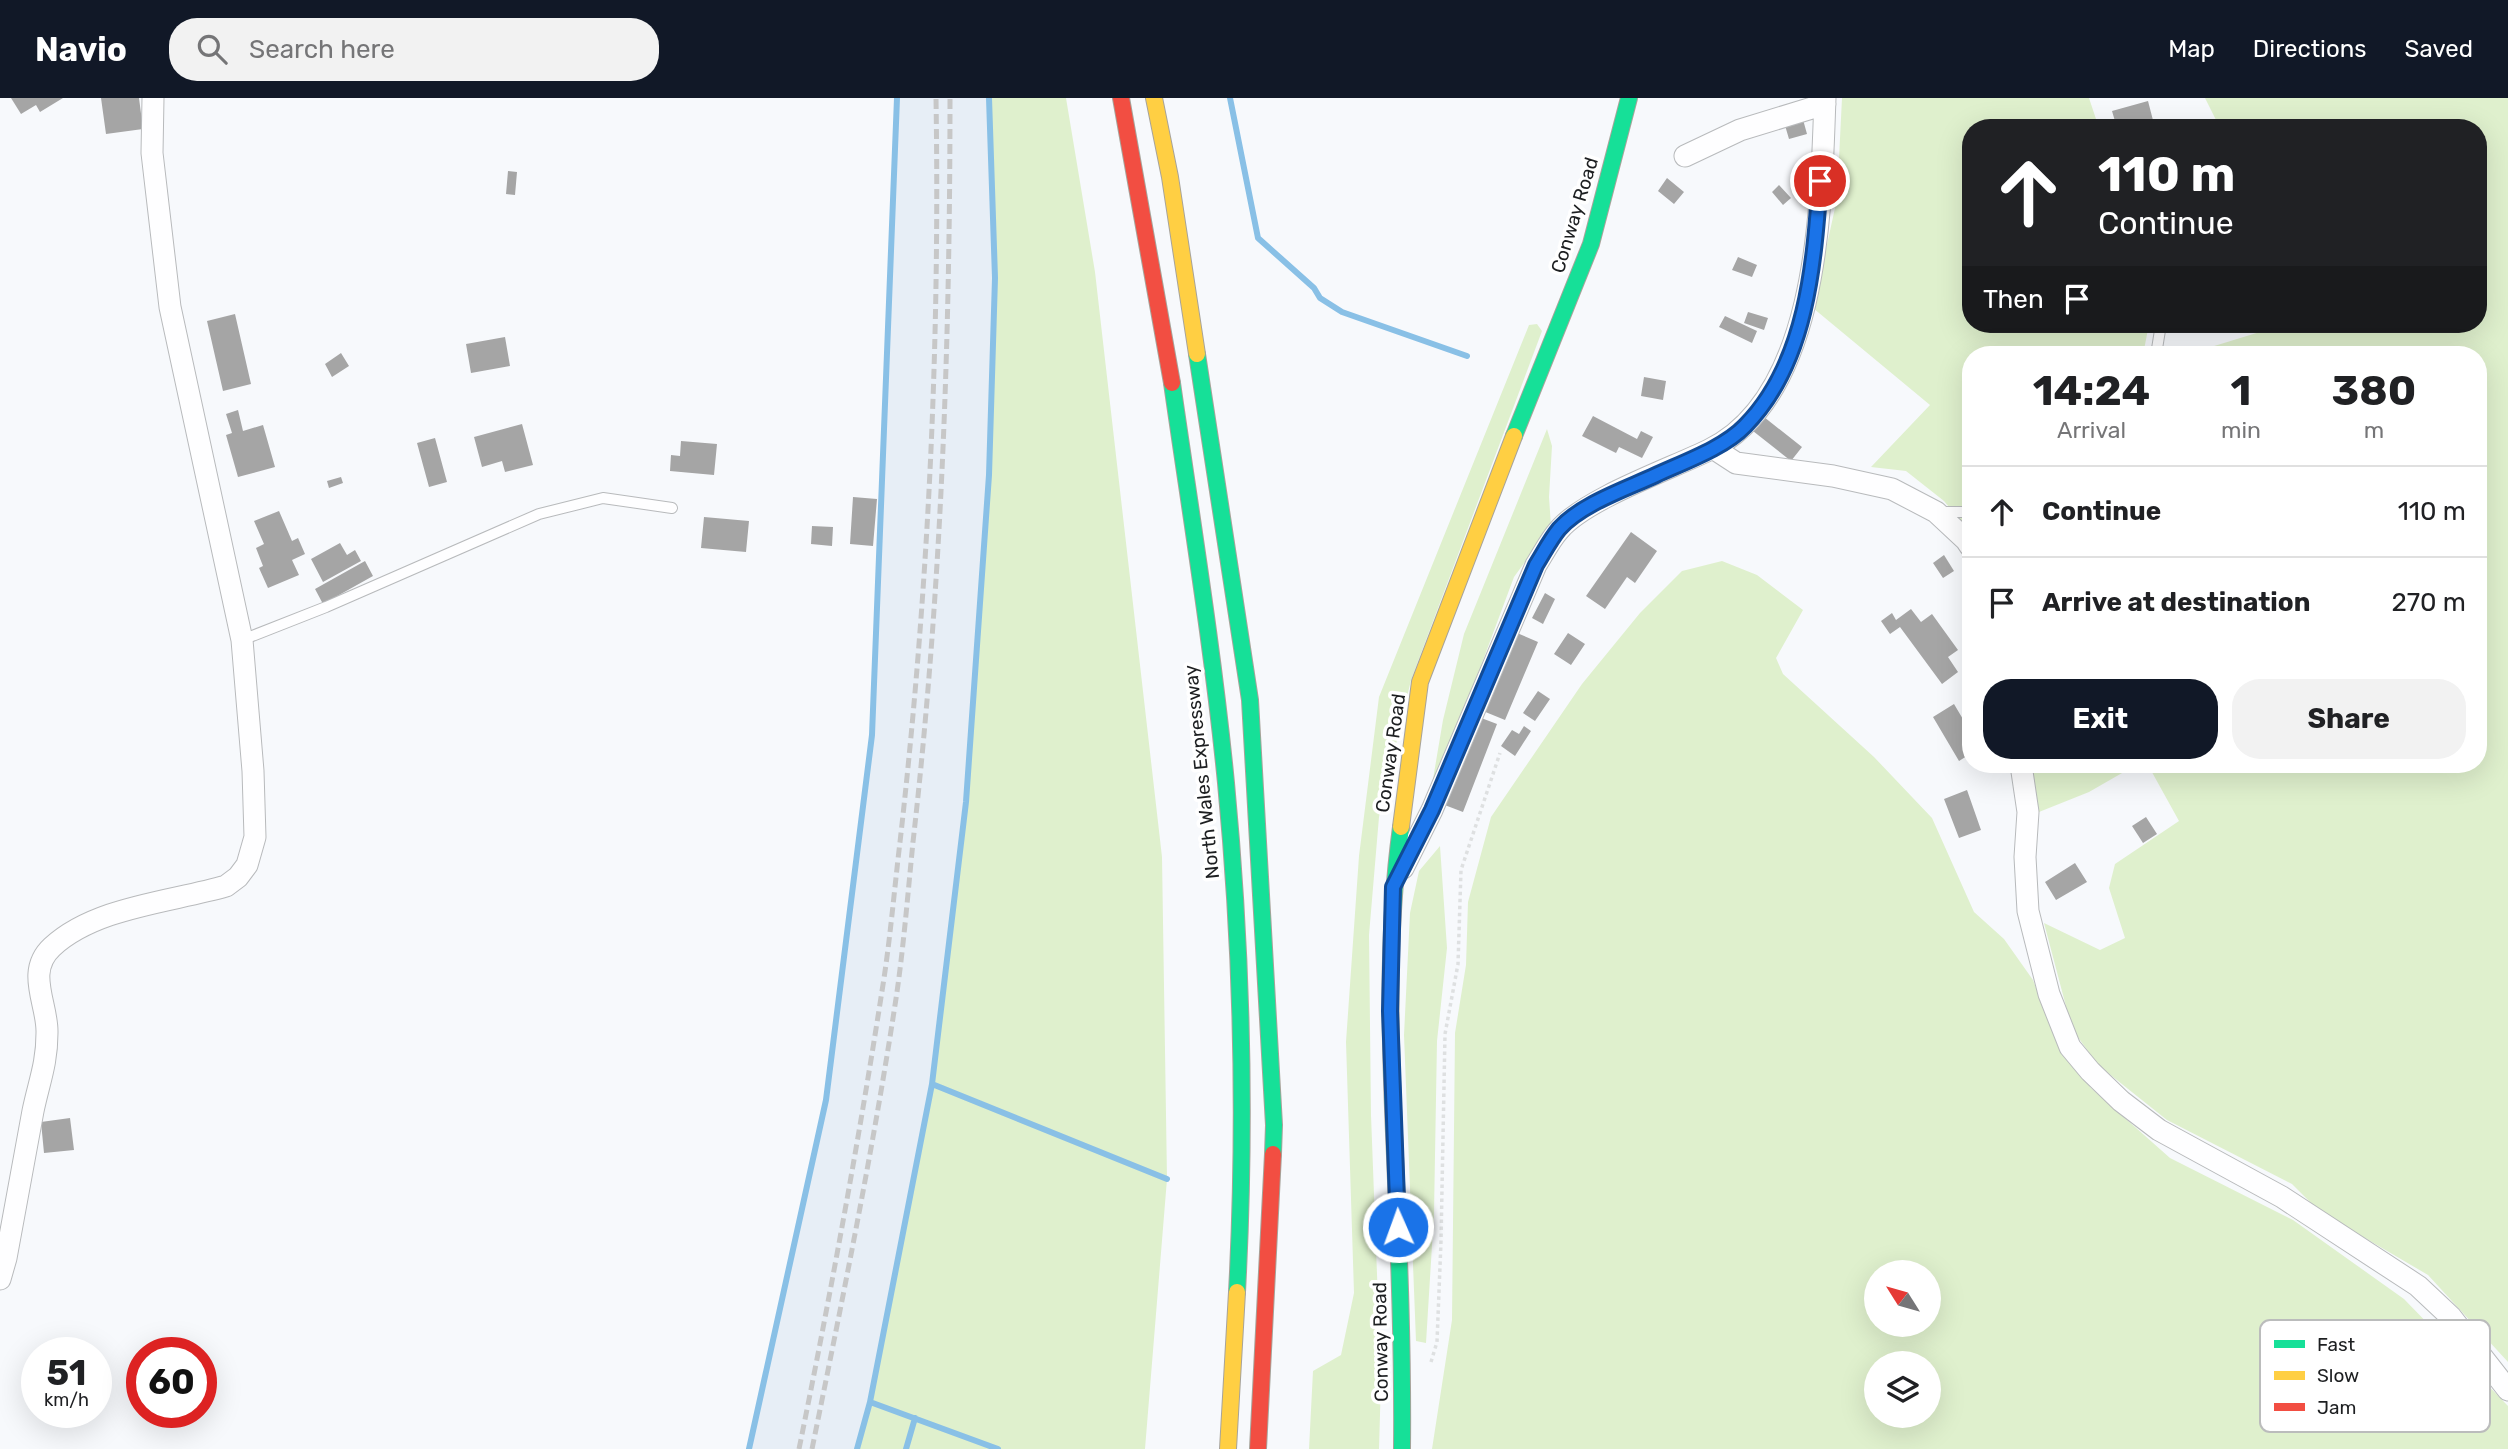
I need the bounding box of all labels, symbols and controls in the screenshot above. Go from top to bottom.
search box [169,18,659,81]
text: Navio [35,30,127,69]
icon: search [193,30,231,68]
text: Search here [249,34,395,65]
text: Map [2168,35,2215,63]
text: Directions [2253,35,2366,63]
text: Saved [2404,35,2473,63]
text: 110 m [2098,145,2235,203]
icon: ahead [1983,147,2074,238]
pin [1790,151,1850,211]
street label: Conway Road [1546,154,1603,276]
icon: arrive [1801,162,1839,200]
text: Continue [2098,204,2234,242]
icon: arrive [2058,280,2096,318]
text: Then [1983,284,2044,315]
text: 14:24 [2033,366,2150,416]
text: 1 [2231,366,2251,416]
text: 380 [2332,366,2416,416]
text: Arrival [2057,416,2126,444]
text: min [2221,416,2261,444]
text: m [2364,416,2384,444]
icon: ahead [1983,493,2021,531]
text: Continue [2042,496,2161,527]
text: 110 m [2398,496,2466,527]
icon: arrive [1983,584,2021,622]
text: Arrive at destination [2042,587,2310,618]
text: 270 m [2391,587,2466,618]
street label: North Wales Expressway [1179,664,1224,880]
button: Exit [1983,679,2218,759]
button: Share [2232,679,2466,759]
street label: Conway Road [1371,692,1410,814]
position arrow [1361,1190,1435,1264]
north arrow [1864,1260,1941,1337]
map controls [1864,1260,1941,1428]
street label: Conway Road [1368,1282,1393,1402]
legend [2260,1320,2490,1432]
text: Fast [2317,1333,2356,1356]
speed limit sign: 60 [126,1337,217,1428]
button: layers [1864,1351,1941,1428]
text: 51 [47,1352,86,1394]
text: Slow [2317,1364,2359,1387]
text: km/h [44,1389,89,1411]
text: Jam [2317,1396,2356,1419]

